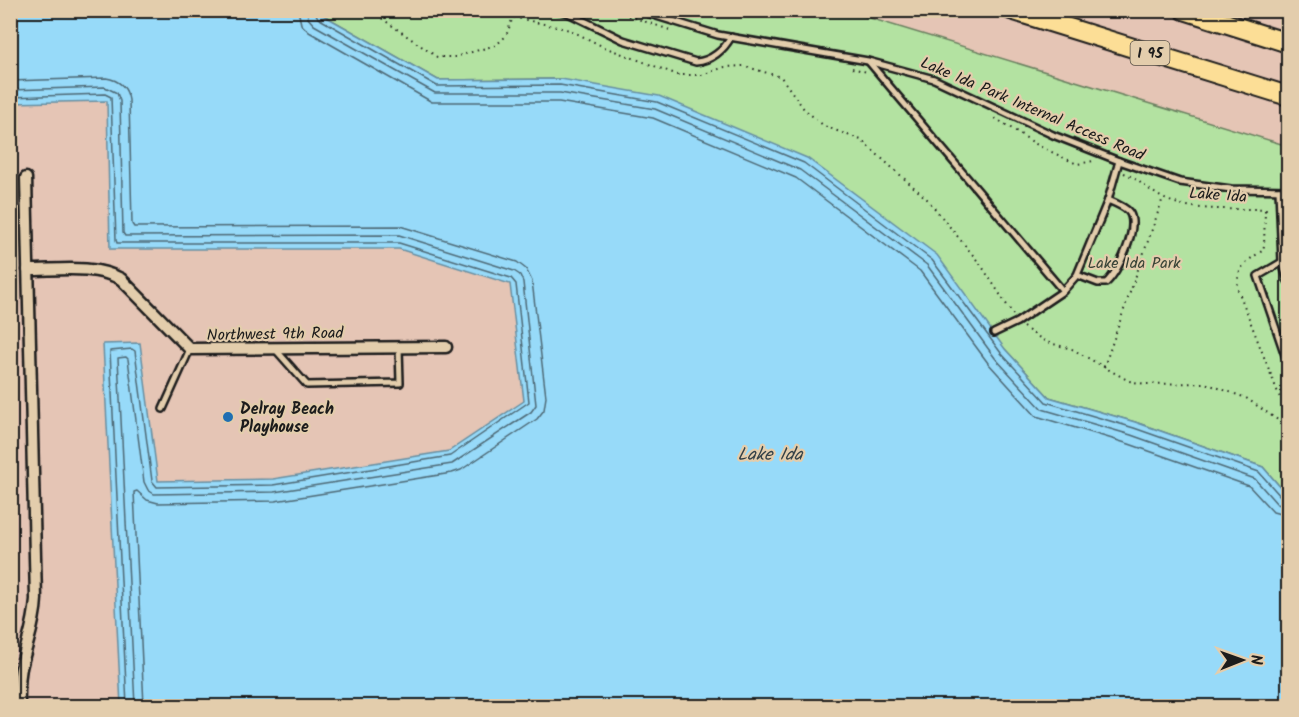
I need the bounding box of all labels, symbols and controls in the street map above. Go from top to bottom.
road number: I 95 [1130,41,1170,65]
street label: Lake Ida Park Internal Access Road [916,51,1149,168]
street label: Lake Ida [1188,181,1248,210]
park label: Lake Ida Park [1087,251,1181,276]
street label: Northwest 9th Road [207,321,345,348]
place label: Delray Beach Playhouse [240,397,334,440]
marker: Delray Beach Playhouse [221,410,235,424]
water label: Lake Ida [737,441,804,470]
north arrow [1212,630,1272,690]
text: N [1243,654,1268,665]

